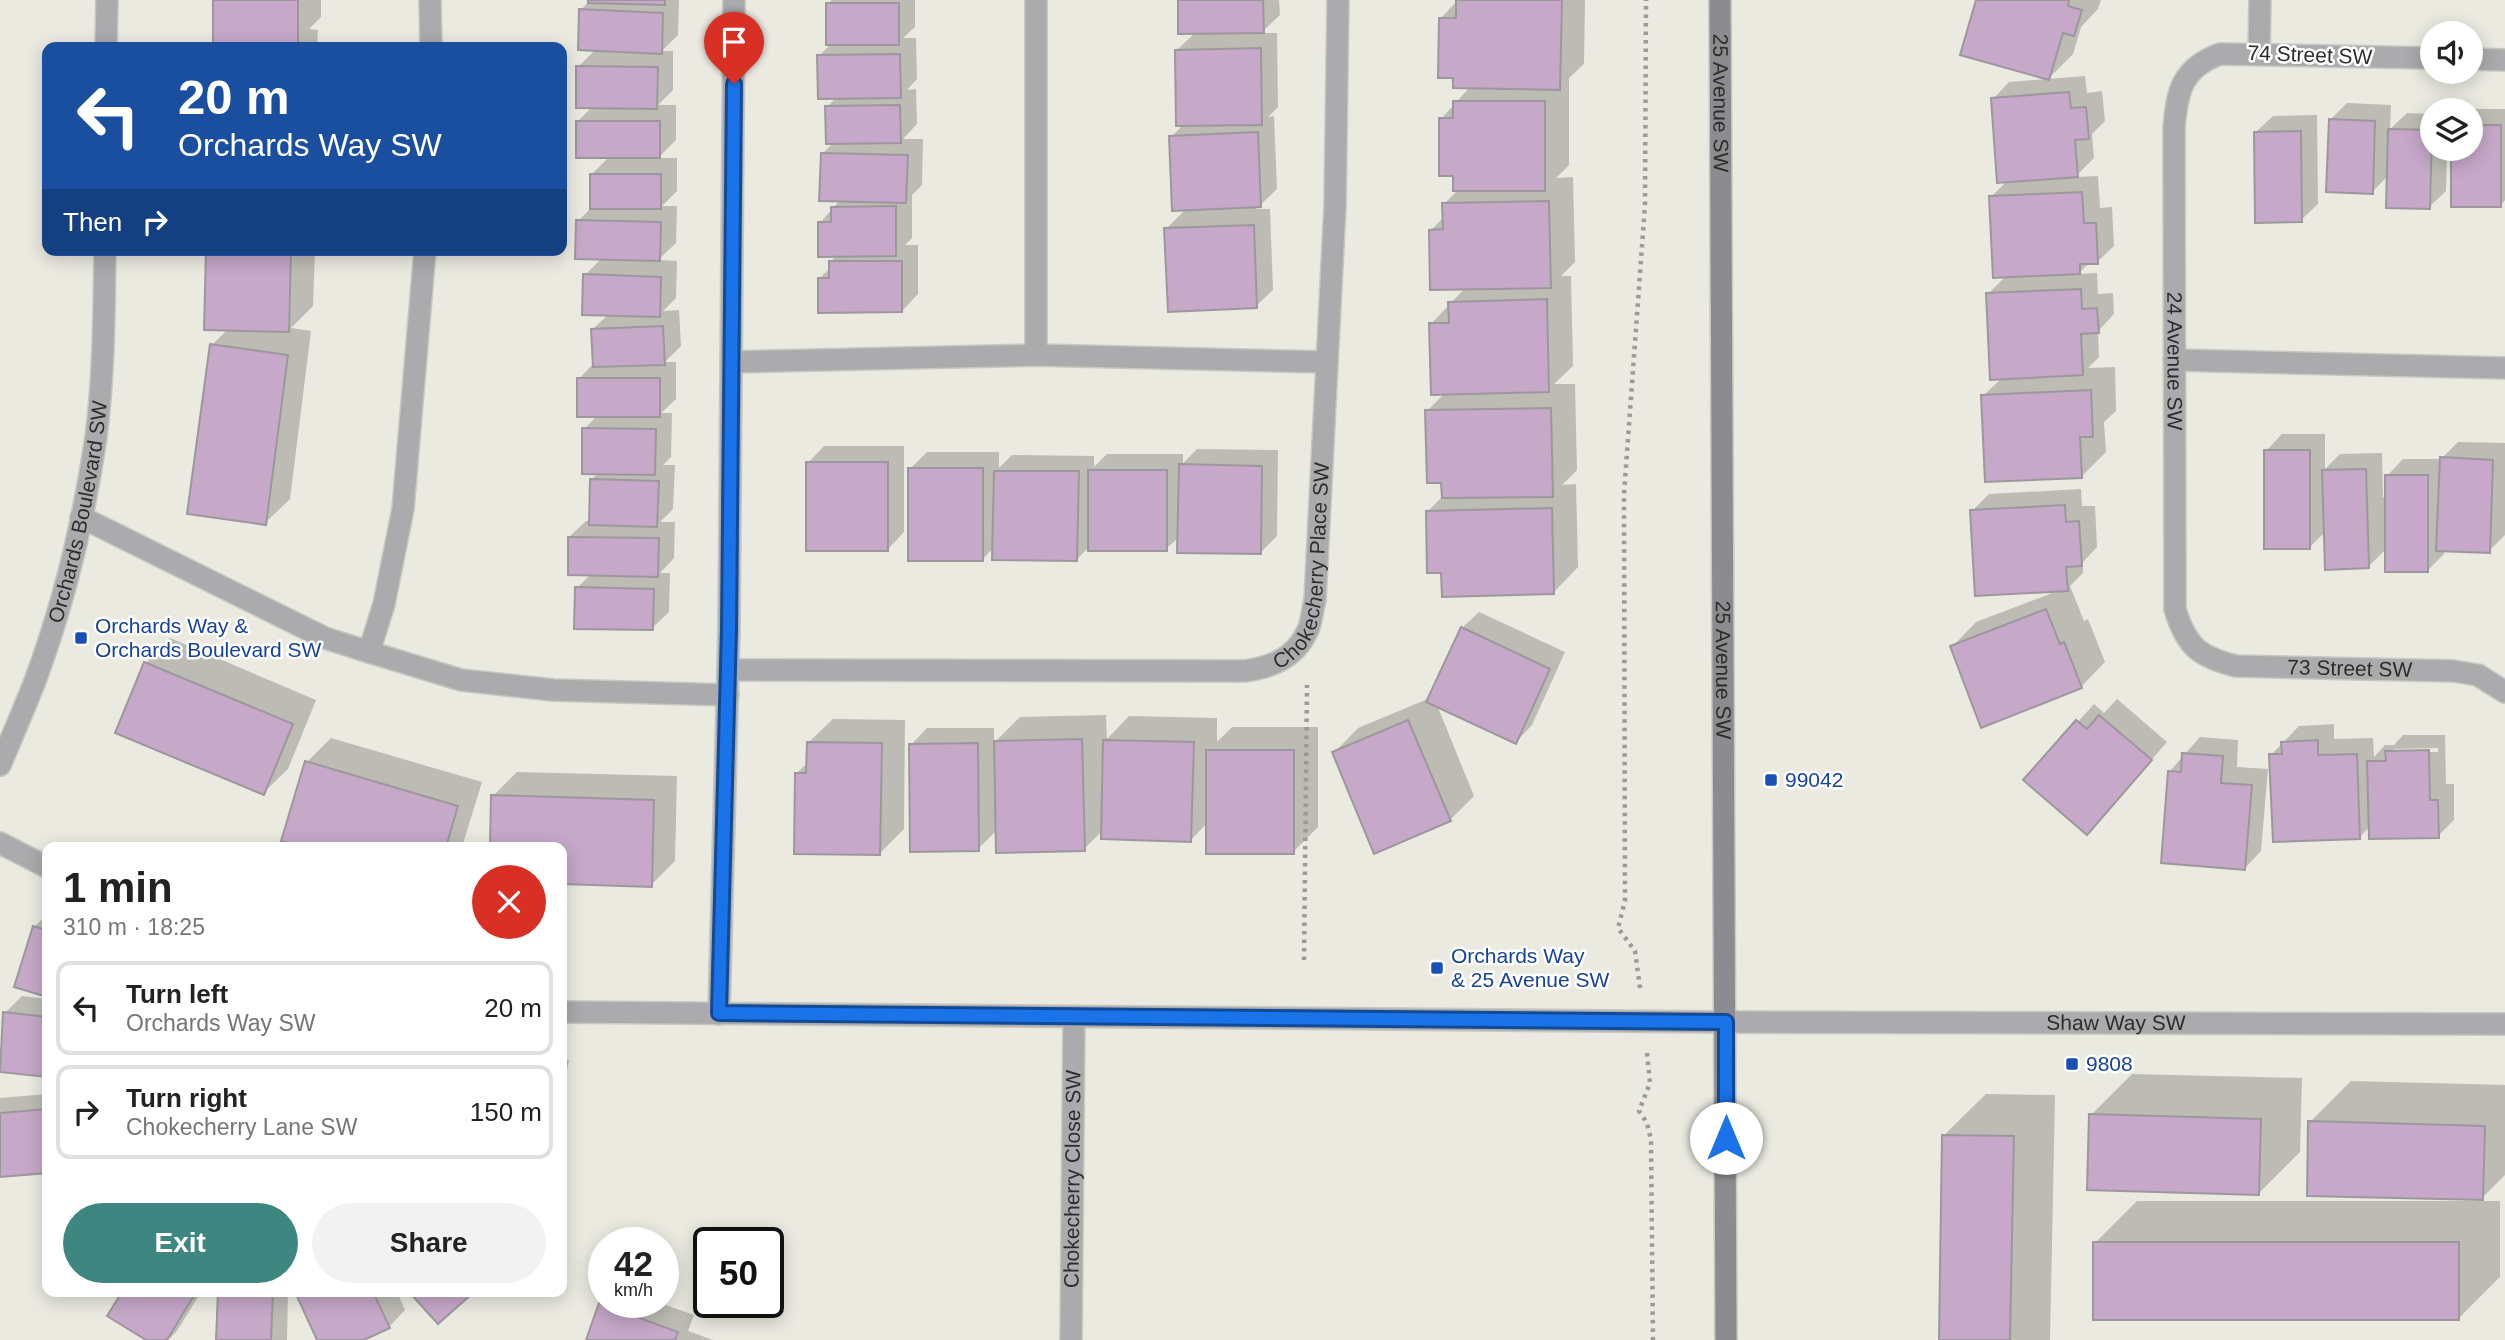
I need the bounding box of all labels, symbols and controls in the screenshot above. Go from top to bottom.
pin [704,12.0,764,84]
map controls [2420,21,2483,161]
button: sound [2420,21,2483,84]
icon: arrive [715,23,753,61]
street label: 25 Avenue SW [1709,34,1733,173]
street label: 74 Street SW [2247,41,2373,68]
icon: left [63,70,154,161]
text: 20 m [178,70,290,124]
button: layers [2420,98,2483,161]
text: Orchards Way SW [178,127,442,163]
icon: right [136,203,174,241]
text: Then [63,207,122,237]
street label: 24 Avenue SW [2163,292,2187,431]
street label: Orchards Boulevard SW [43,400,111,626]
street label: Chokecherry Place SW [1269,462,1333,673]
street label: 25 Avenue SW [1712,601,1735,740]
place label: Orchards Way & Orchards Boulevard SW [95,614,322,661]
marker: Orchards Way & Orchards Boulevard SW [73,630,89,646]
street label: 73 Street SW [2287,655,2413,681]
place label: 99042 [1785,768,1843,791]
marker: 99042 [1763,772,1779,788]
text: 1 min [63,864,173,911]
button: close [472,865,546,939]
text: 310 m · 18:25 [63,914,205,940]
place label: Orchards Way & 25 Avenue SW [1451,944,1610,991]
marker: Orchards Way & 25 Avenue SW [1429,960,1445,976]
text: Turn left [126,979,228,1009]
icon: left [67,989,105,1027]
text: 20 m [484,993,542,1023]
text: Orchards Way SW [126,1010,316,1036]
street label: Shaw Way SW [2046,1011,2186,1034]
place label: 9808 [2086,1052,2133,1075]
marker: 9808 [2064,1056,2080,1072]
street label: Chokecherry Close SW [1059,1070,1085,1288]
text: Turn right [126,1083,247,1113]
icon: right [67,1093,105,1131]
text: 150 m [470,1097,542,1127]
position arrow [1689,1101,1763,1175]
text: Chokecherry Lane SW [126,1114,357,1140]
button: Exit [63,1203,298,1283]
button: Share [312,1203,546,1283]
speed limit sign: 50 [693,1227,784,1318]
text: 42 [614,1244,653,1283]
text: km/h [614,1280,653,1300]

